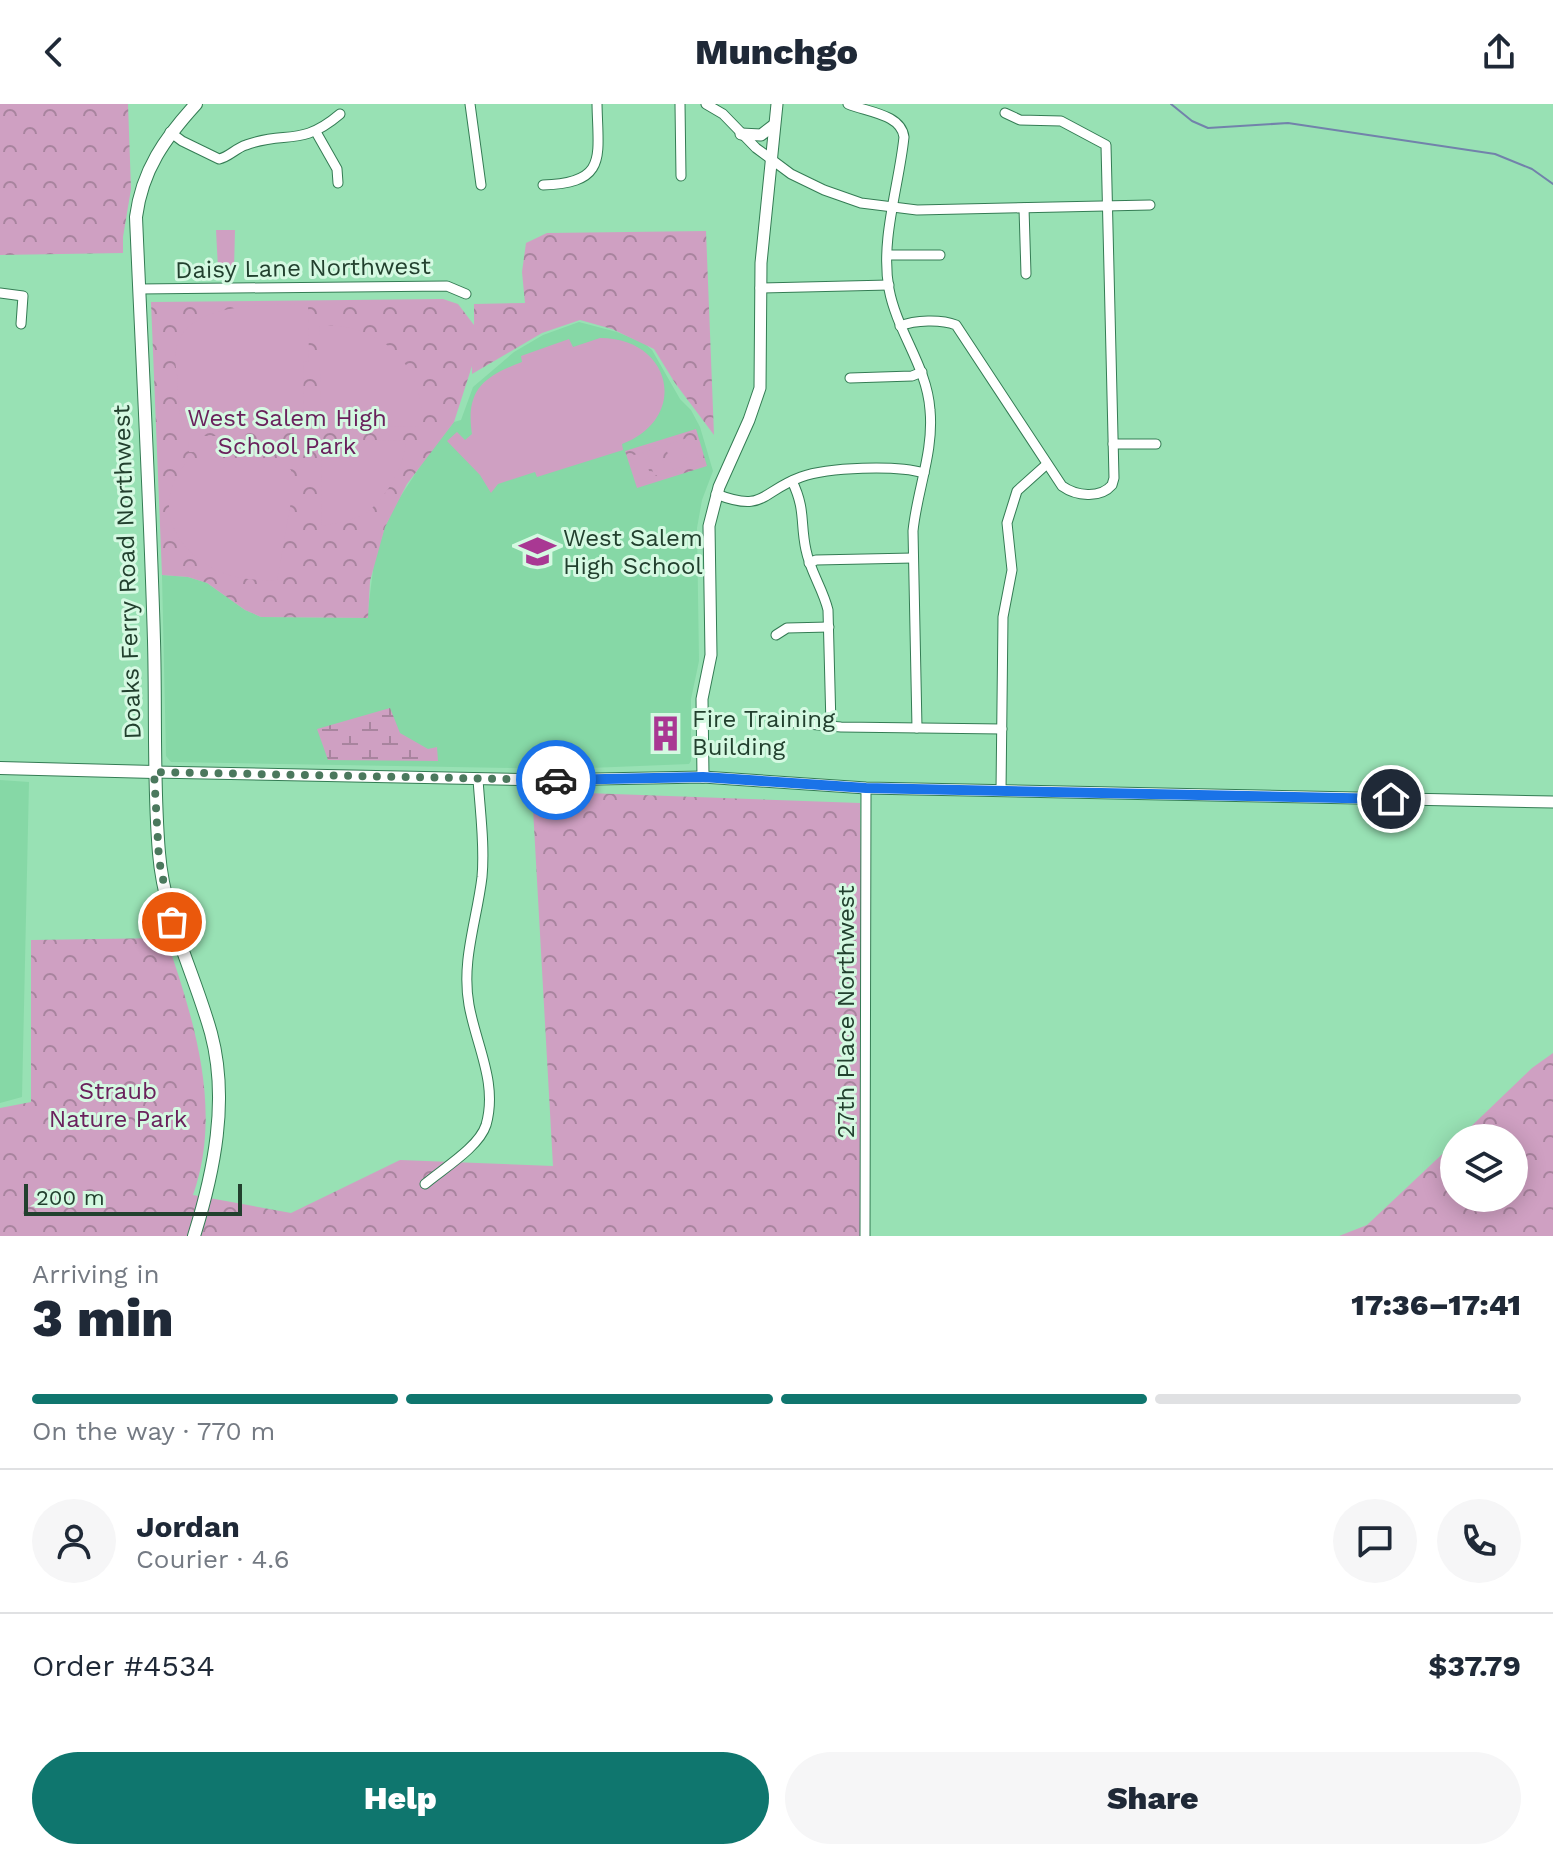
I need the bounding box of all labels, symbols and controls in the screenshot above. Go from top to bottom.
icon: back [32,30,76,74]
icon: share [1477,30,1521,74]
text: Munchgo [695,31,858,73]
street label: Daisy Lane Northwest [175,252,431,284]
street label: Doaks Ferry Road Northwest [107,404,147,740]
park label: West Salem High School Park [187,404,387,460]
place label: West Salem High School [563,524,703,580]
school or university icon: West Salem High School [518,533,556,571]
place label: Fire Training Building [692,705,835,761]
building icon: Fire Training Building [647,714,685,752]
courier [516,740,596,820]
icon: car [534,758,578,802]
pin [1357,765,1425,833]
icon: home [1369,777,1413,821]
street label: 27th Place Northwest [832,886,860,1138]
pin [138,888,206,956]
icon: bag [150,900,194,944]
park label: Straub Nature Park [49,1077,188,1133]
map controls [1440,1124,1528,1212]
button: layers [1440,1124,1528,1212]
scale bar [24,1180,242,1216]
text: 200 m [36,1185,105,1210]
text: Arriving in [32,1259,160,1289]
text: 17:36–17:41 [1351,1287,1521,1322]
text: 3 min [32,1288,174,1349]
text: On the way · 770 m [32,1416,275,1446]
button: person [32,1499,116,1583]
button: chat [1333,1499,1417,1583]
button: phone [1437,1499,1521,1583]
text: Jordan [136,1509,240,1544]
text: Courier · 4.6 [136,1544,290,1574]
text: Order #4534 [32,1648,215,1683]
text: $37.79 [1428,1648,1521,1683]
button: Help [32,1752,769,1844]
button: Share [785,1752,1521,1844]

